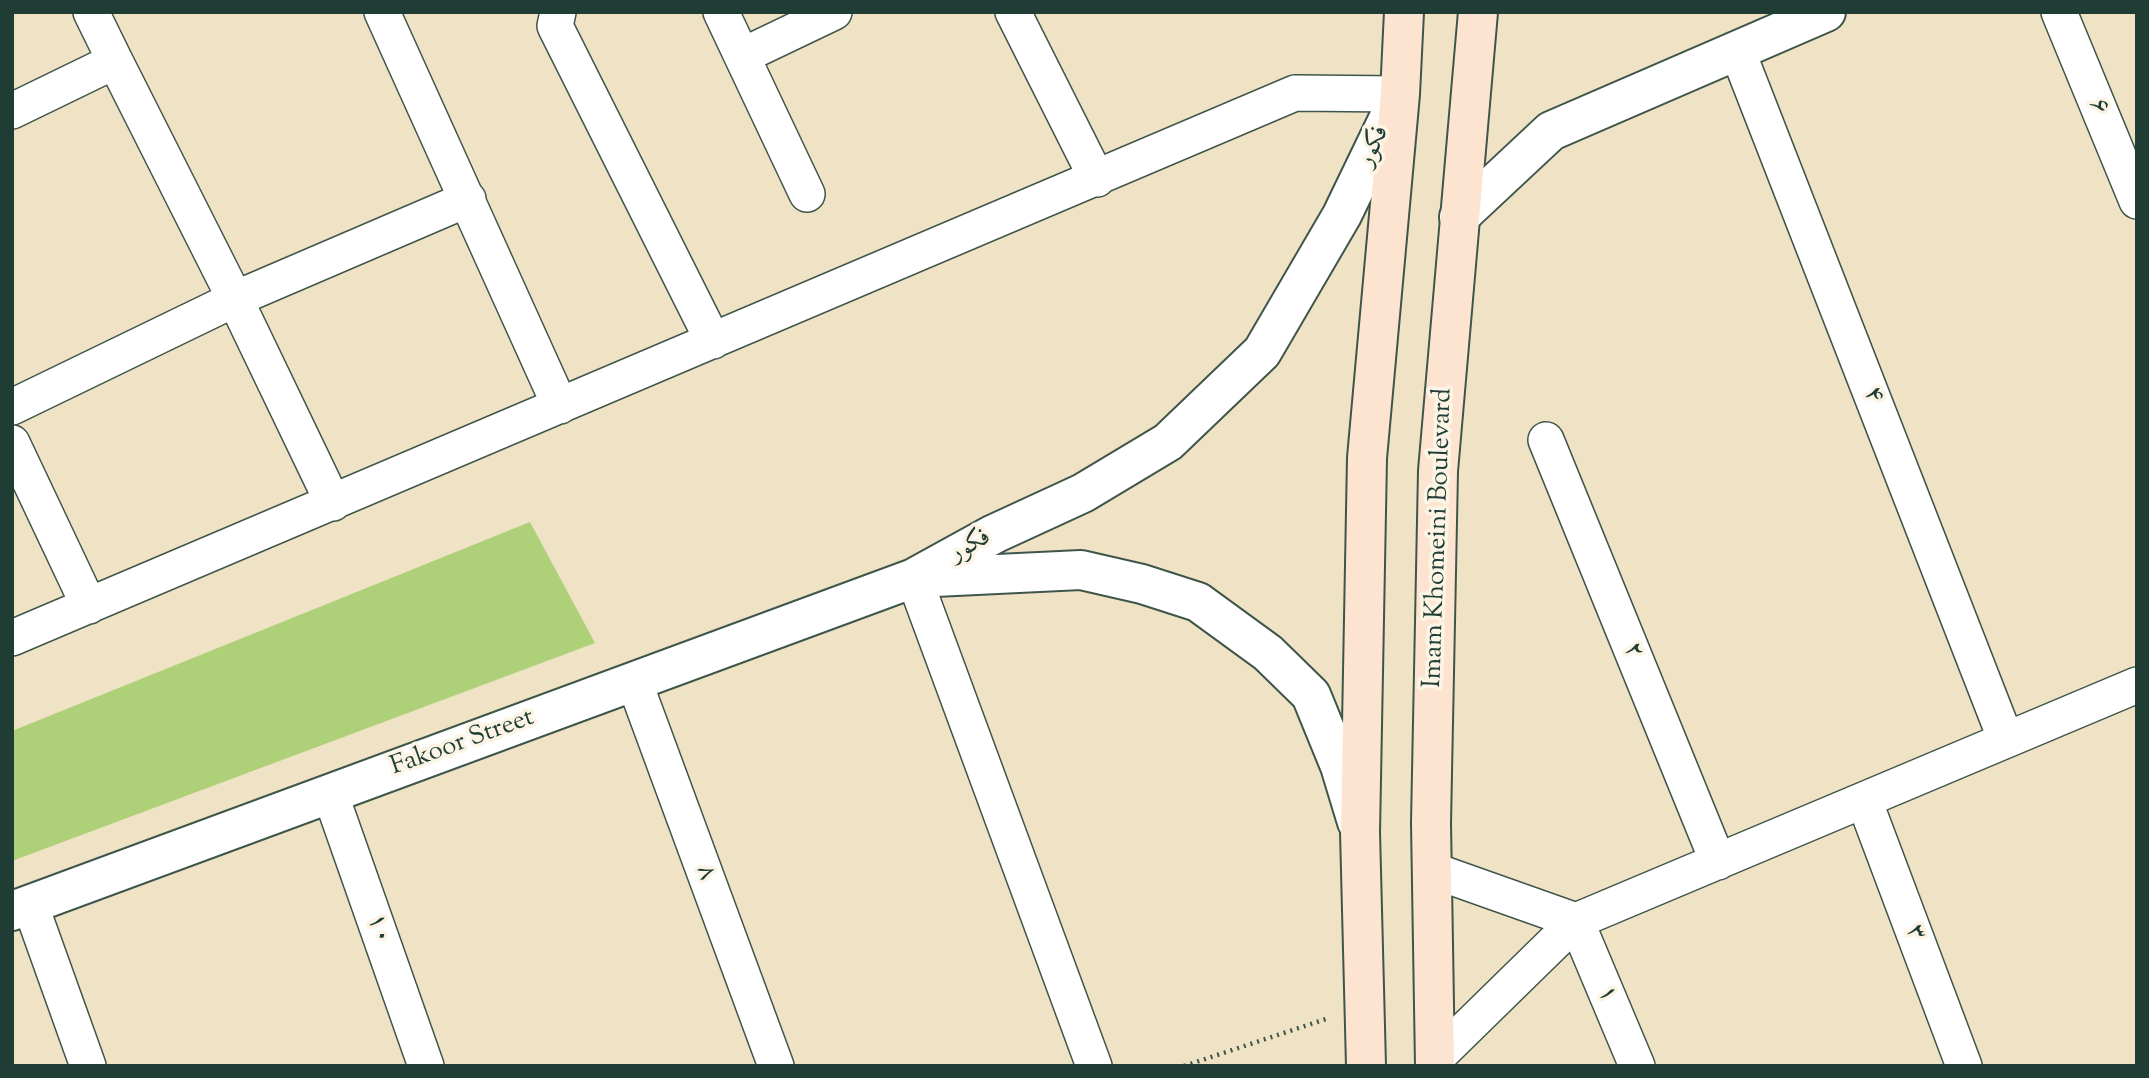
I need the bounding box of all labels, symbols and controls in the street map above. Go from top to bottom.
street label: ۶ [2081,94,2115,120]
street label: فکور [1352,121,1398,173]
street label: ۴ [1855,382,1889,408]
street label: Imam Khomeini Boulevard [1419,388,1461,688]
street label: فکور [945,523,997,571]
street label: ۲ [1615,638,1649,664]
street label: Fakoor Street [387,704,539,784]
street label: ۸ [688,861,722,885]
street label: ۱۰ [358,910,398,948]
street label: ۳ [1897,920,1931,946]
street label: ۱ [1589,981,1623,1007]

